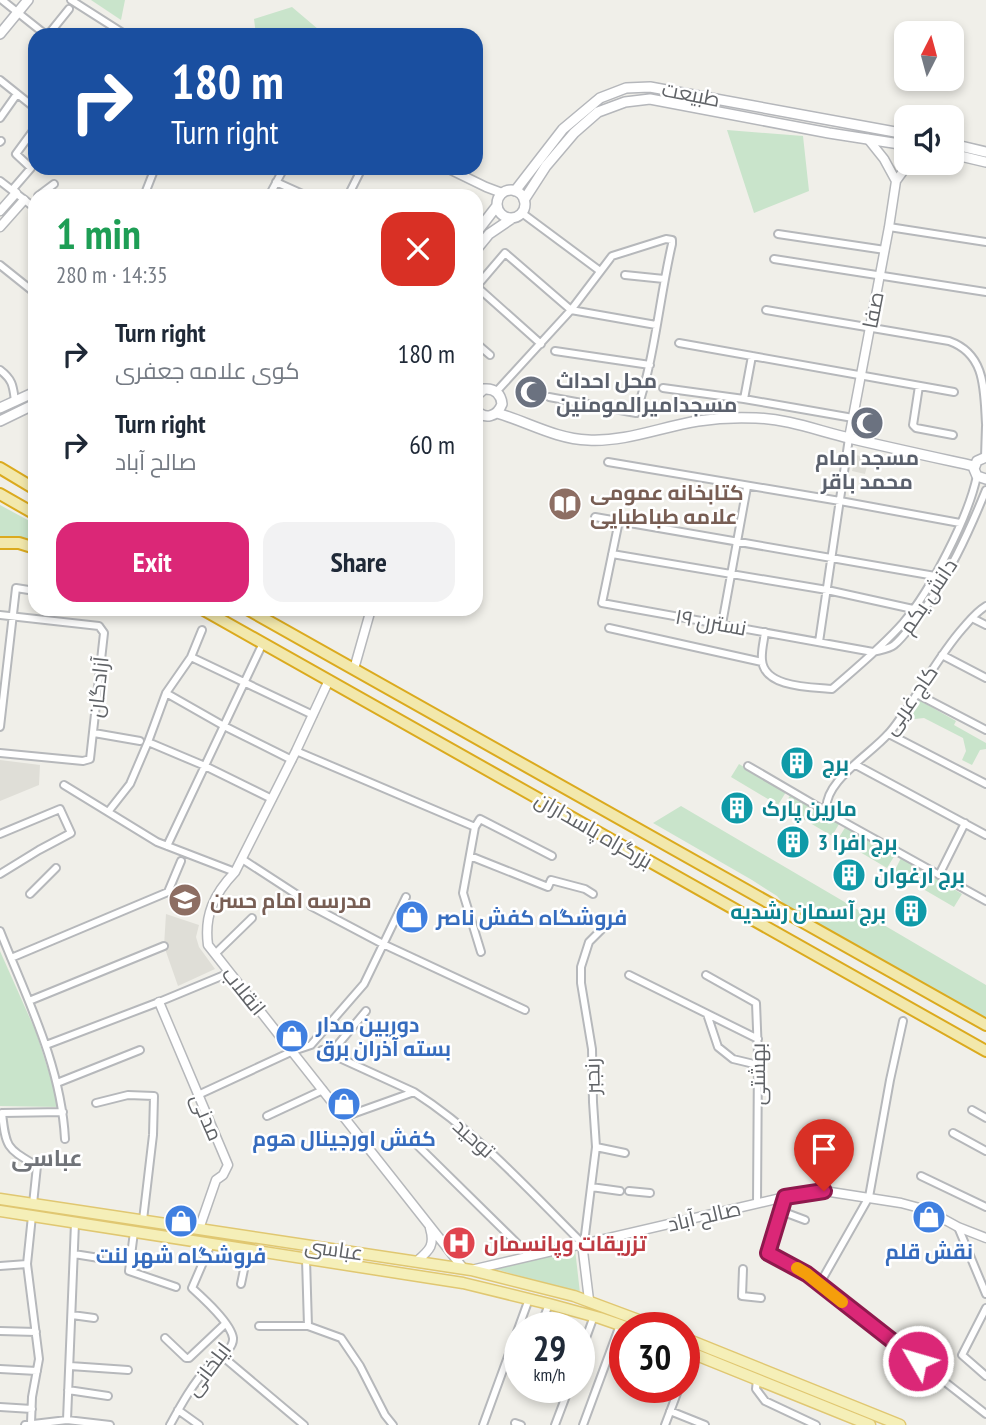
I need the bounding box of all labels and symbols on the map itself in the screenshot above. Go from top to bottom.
north arrow [894,21,964,91]
street label: طبیعت [660,75,722,113]
street label: صفا [856,289,890,331]
place label: محل احداث مسجدامیرالمومنین [556,367,737,418]
mosque icon: محل احداث مسجدامیرالمومنین [512,373,550,411]
mosque icon: مسجد امام محمد باقر [848,404,886,442]
place label: مسجد امام محمد باقر [815,444,919,495]
place label: کتابخانه عمومی علامه طباطبایی [590,479,744,530]
library icon: کتابخانه عمومی علامه طباطبایی [546,485,584,523]
street label: دانش یکم [893,553,964,639]
street label: نسترن ۱۹ [673,602,749,642]
street label: آزادگان [81,655,115,719]
street label: کاج غربی [876,660,944,741]
building icon: برج [778,744,816,782]
place label: برج [822,750,849,778]
street label: بزرگراه پاسداران [530,785,658,875]
building icon: مارین پارک [718,789,756,827]
place label: مارین پارک [762,795,857,824]
building icon: برج افرا 3 [774,823,812,861]
place label: برج افرا 3 [818,829,898,857]
building icon: برج ارغوان [830,856,868,894]
place label: برج ارغوان [874,862,965,890]
school or university icon: مدرسه امام حسن [166,881,204,919]
place label: مدرسه امام حسن [210,887,372,915]
building icon: برج آسمان رشدیه [892,892,930,930]
shop icon: فروشگاه کفش ناصر [393,898,431,936]
place label: برج آسمان رشدیه [730,898,886,926]
place label: فروشگاه کفش ناصر [435,904,627,931]
street label: انقلاب [216,961,272,1021]
place label: دوربین مدار بسته آذران برق [315,1011,451,1062]
shop icon: دوربین مدار بسته آذران برق [273,1017,311,1055]
street label: بهشتی [744,1043,771,1105]
street label: رنجبر [578,1058,606,1095]
shop icon: کفش اورجینال هوم [325,1085,363,1123]
street label: مدنی [185,1089,229,1145]
street label: توحید [448,1112,501,1164]
pin [794,1119,854,1191]
place label: کفش اورجینال هوم [252,1125,436,1153]
district label: عباسی [11,1143,83,1172]
street label: صالح آباد [665,1194,744,1239]
shop icon: نقش قلم [910,1198,948,1236]
shop icon: فروشگاه شهر لنت [162,1202,200,1240]
hospital icon: تزریقات وپانسمان [440,1224,478,1262]
place label: تزریقات وپانسمان [484,1230,648,1259]
street label: عباسى [303,1232,365,1266]
place label: نقش قلم [885,1238,973,1266]
place label: فروشگاه شهر لنت [96,1242,266,1269]
speed limit sign: 30 [609,1312,700,1403]
position arrow [881,1324,955,1398]
street label: ایلخانی [179,1337,237,1401]

